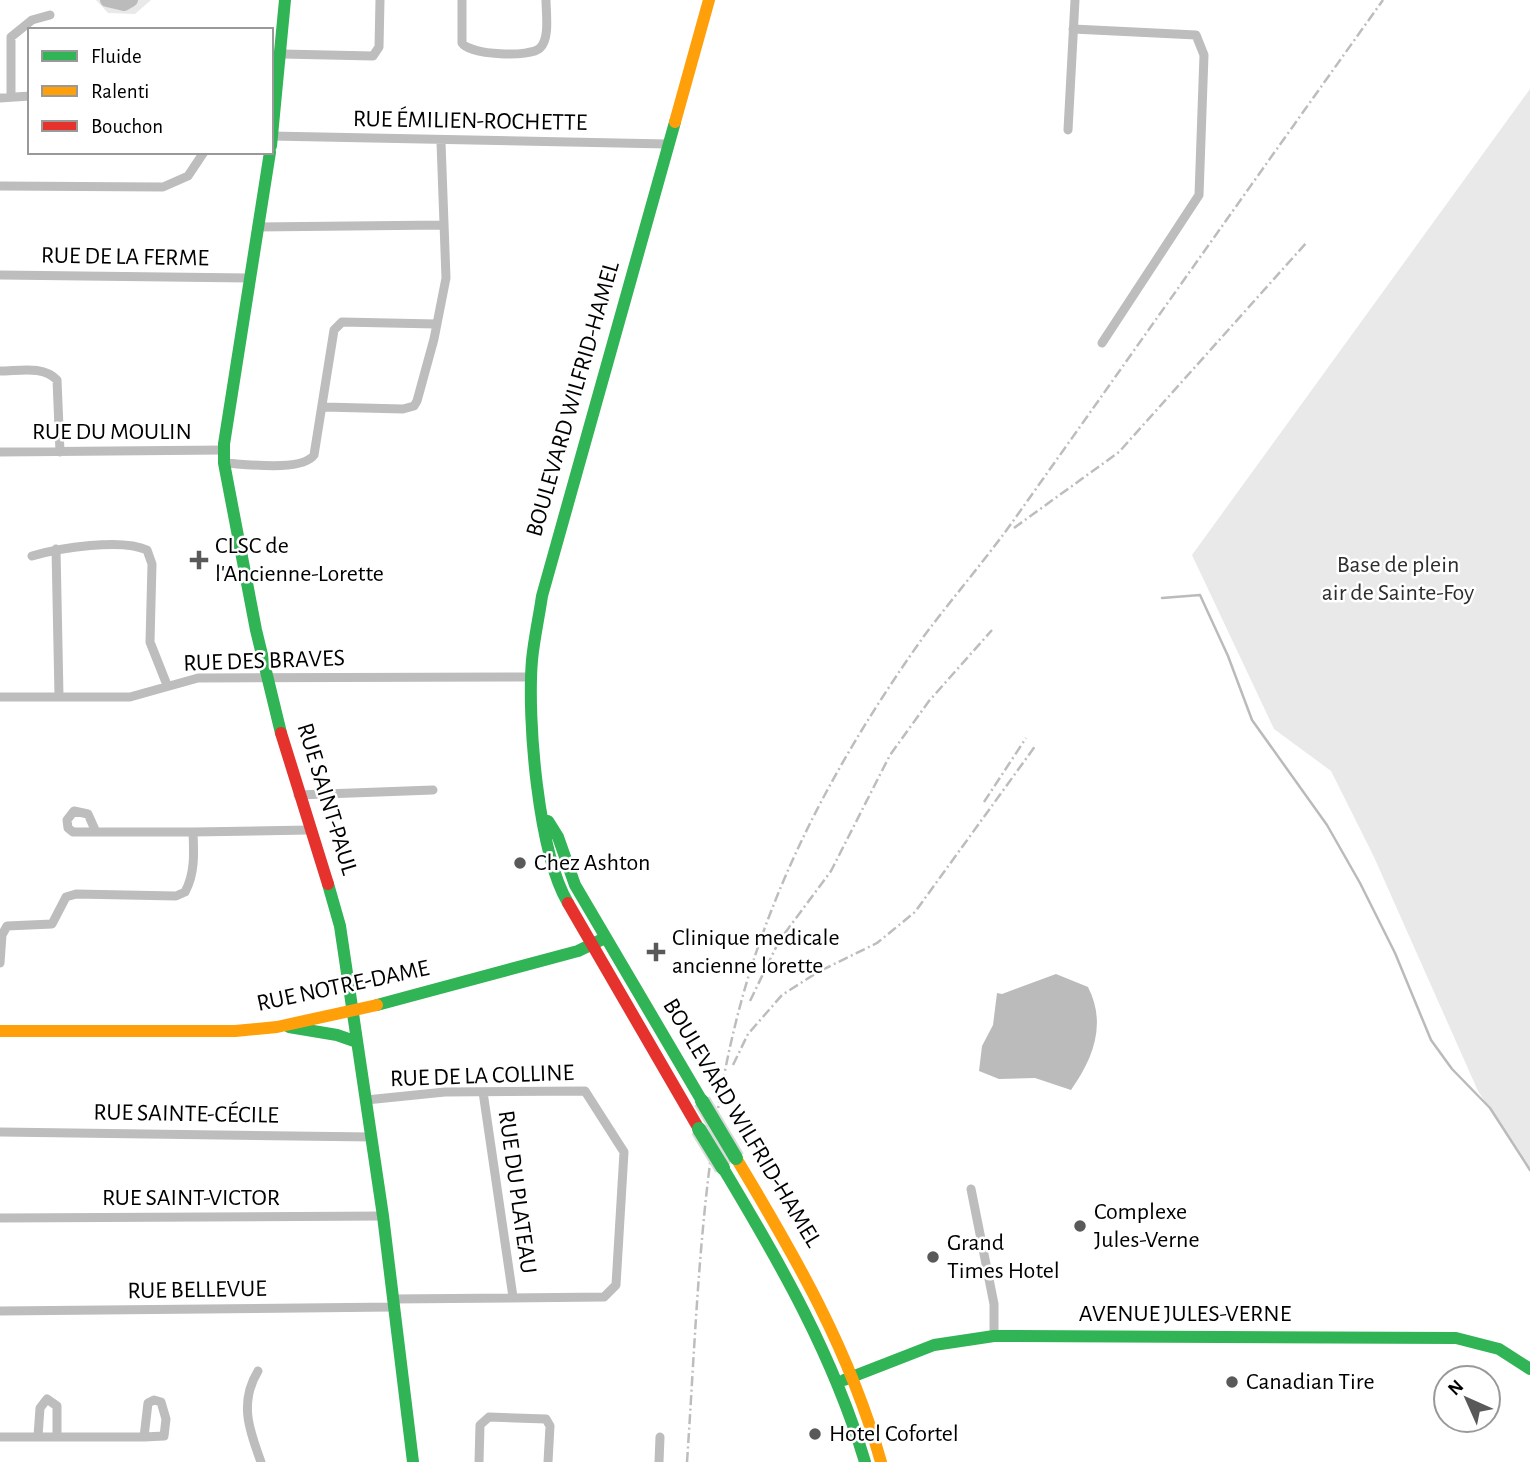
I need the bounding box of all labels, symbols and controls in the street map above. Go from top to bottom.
legend [28,28,273,154]
text: Fluide [91,46,142,67]
text: Ralenti [91,81,149,102]
street label: RUE ÉMILIEN-ROCHETTE [353,105,588,135]
text: Bouchon [91,116,163,137]
street label: RUE DE LA FERME [41,244,210,270]
street label: BOULEVARD WILFRID-HAMEL [522,259,624,539]
street label: RUE DU MOULIN [32,420,192,444]
place label: CLSC de l'Ancienne-Lorette [215,534,384,586]
marker: CLSC de l'Ancienne-Lorette [189,550,209,570]
park label: Base de plein air de Sainte-Foy [1322,553,1474,605]
street label: RUE DES BRAVES [183,646,345,676]
street label: RUE SAINT-PAUL [292,720,362,878]
place label: Chez Ashton [534,851,650,875]
marker: Chez Ashton [512,855,528,871]
place label: Clinique medicale ancienne lorette [672,926,839,978]
marker: Clinique medicale ancienne lorette [646,942,666,962]
street label: RUE NOTRE-DAME [255,956,432,1016]
street label: BOULEVARD WILFRID-HAMEL [658,995,826,1251]
street label: RUE DE LA COLLINE [389,1061,575,1091]
street label: RUE SAINTE-CÉCILE [93,1098,279,1128]
street label: RUE DU PLATEAU [494,1109,540,1275]
street label: RUE SAINT-VICTOR [102,1186,280,1210]
place label: Complexe Jules-Verne [1094,1200,1199,1252]
marker: Complexe Jules-Verne [1072,1218,1088,1234]
place label: Grand Times Hotel [947,1231,1060,1283]
marker: Grand Times Hotel [925,1249,941,1265]
street label: RUE BELLEVUE [127,1277,267,1303]
street label: AVENUE JULES-VERNE [1079,1302,1292,1326]
north arrow [1432,1364,1502,1434]
place label: Canadian Tire [1246,1370,1375,1394]
marker: Canadian Tire [1224,1374,1240,1390]
text: N [1445,1377,1467,1399]
place label: Hotel Cofortel [829,1422,959,1446]
marker: Hotel Cofortel [807,1426,823,1442]

